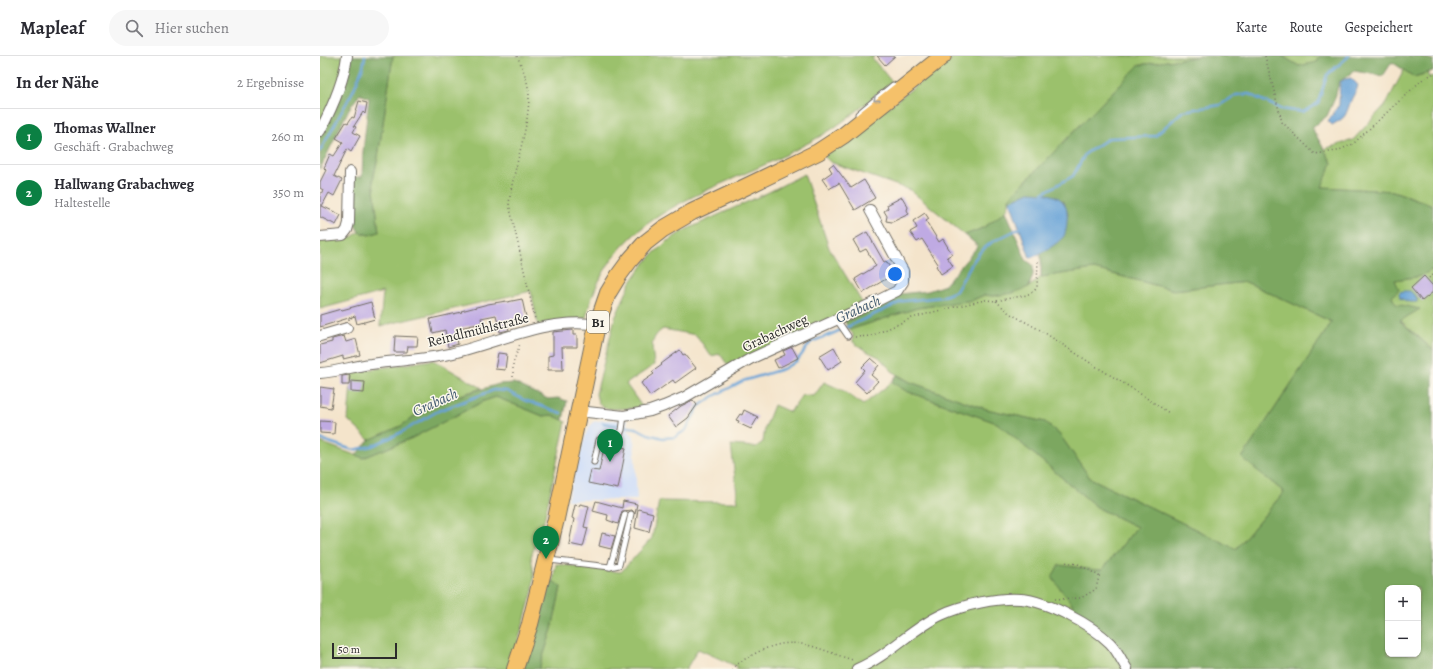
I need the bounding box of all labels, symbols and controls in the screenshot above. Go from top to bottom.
search box [109,10,389,46]
text: Mapleaf [20,15,85,41]
icon: search [123,17,145,39]
text: Hier suchen [155,18,229,38]
text: Karte [1236,18,1267,37]
text: Route [1289,18,1323,37]
text: Gespeichert [1345,18,1413,37]
text: In der Nähe [16,71,99,94]
text: 2 Ergebnisse [237,74,304,91]
one-way arrow [873,94,880,101]
text: Thomas Wallner [54,118,156,138]
text: 1 [27,128,31,145]
text: 260 m [271,128,304,145]
text: Geschäft · Grabachweg [54,138,174,155]
text: Hallwang Grabachweg [54,174,194,194]
text: 2 [26,184,32,201]
text: 350 m [273,184,304,201]
text: Haltestelle [54,194,110,211]
your location [885,264,905,284]
water label: Grabach [832,290,884,328]
street label: Reindlmühlstraße [425,308,531,352]
street label: Grabachweg [739,310,811,356]
road number: B1 [587,311,609,333]
water label: Grabach [409,383,461,421]
pin: 1 [597,429,623,462]
pin: 2 [533,526,559,559]
map controls [1385,585,1421,657]
button: + [1385,585,1421,621]
button: − [1385,621,1421,657]
scale bar [332,641,397,660]
text: 50 m [338,642,360,657]

